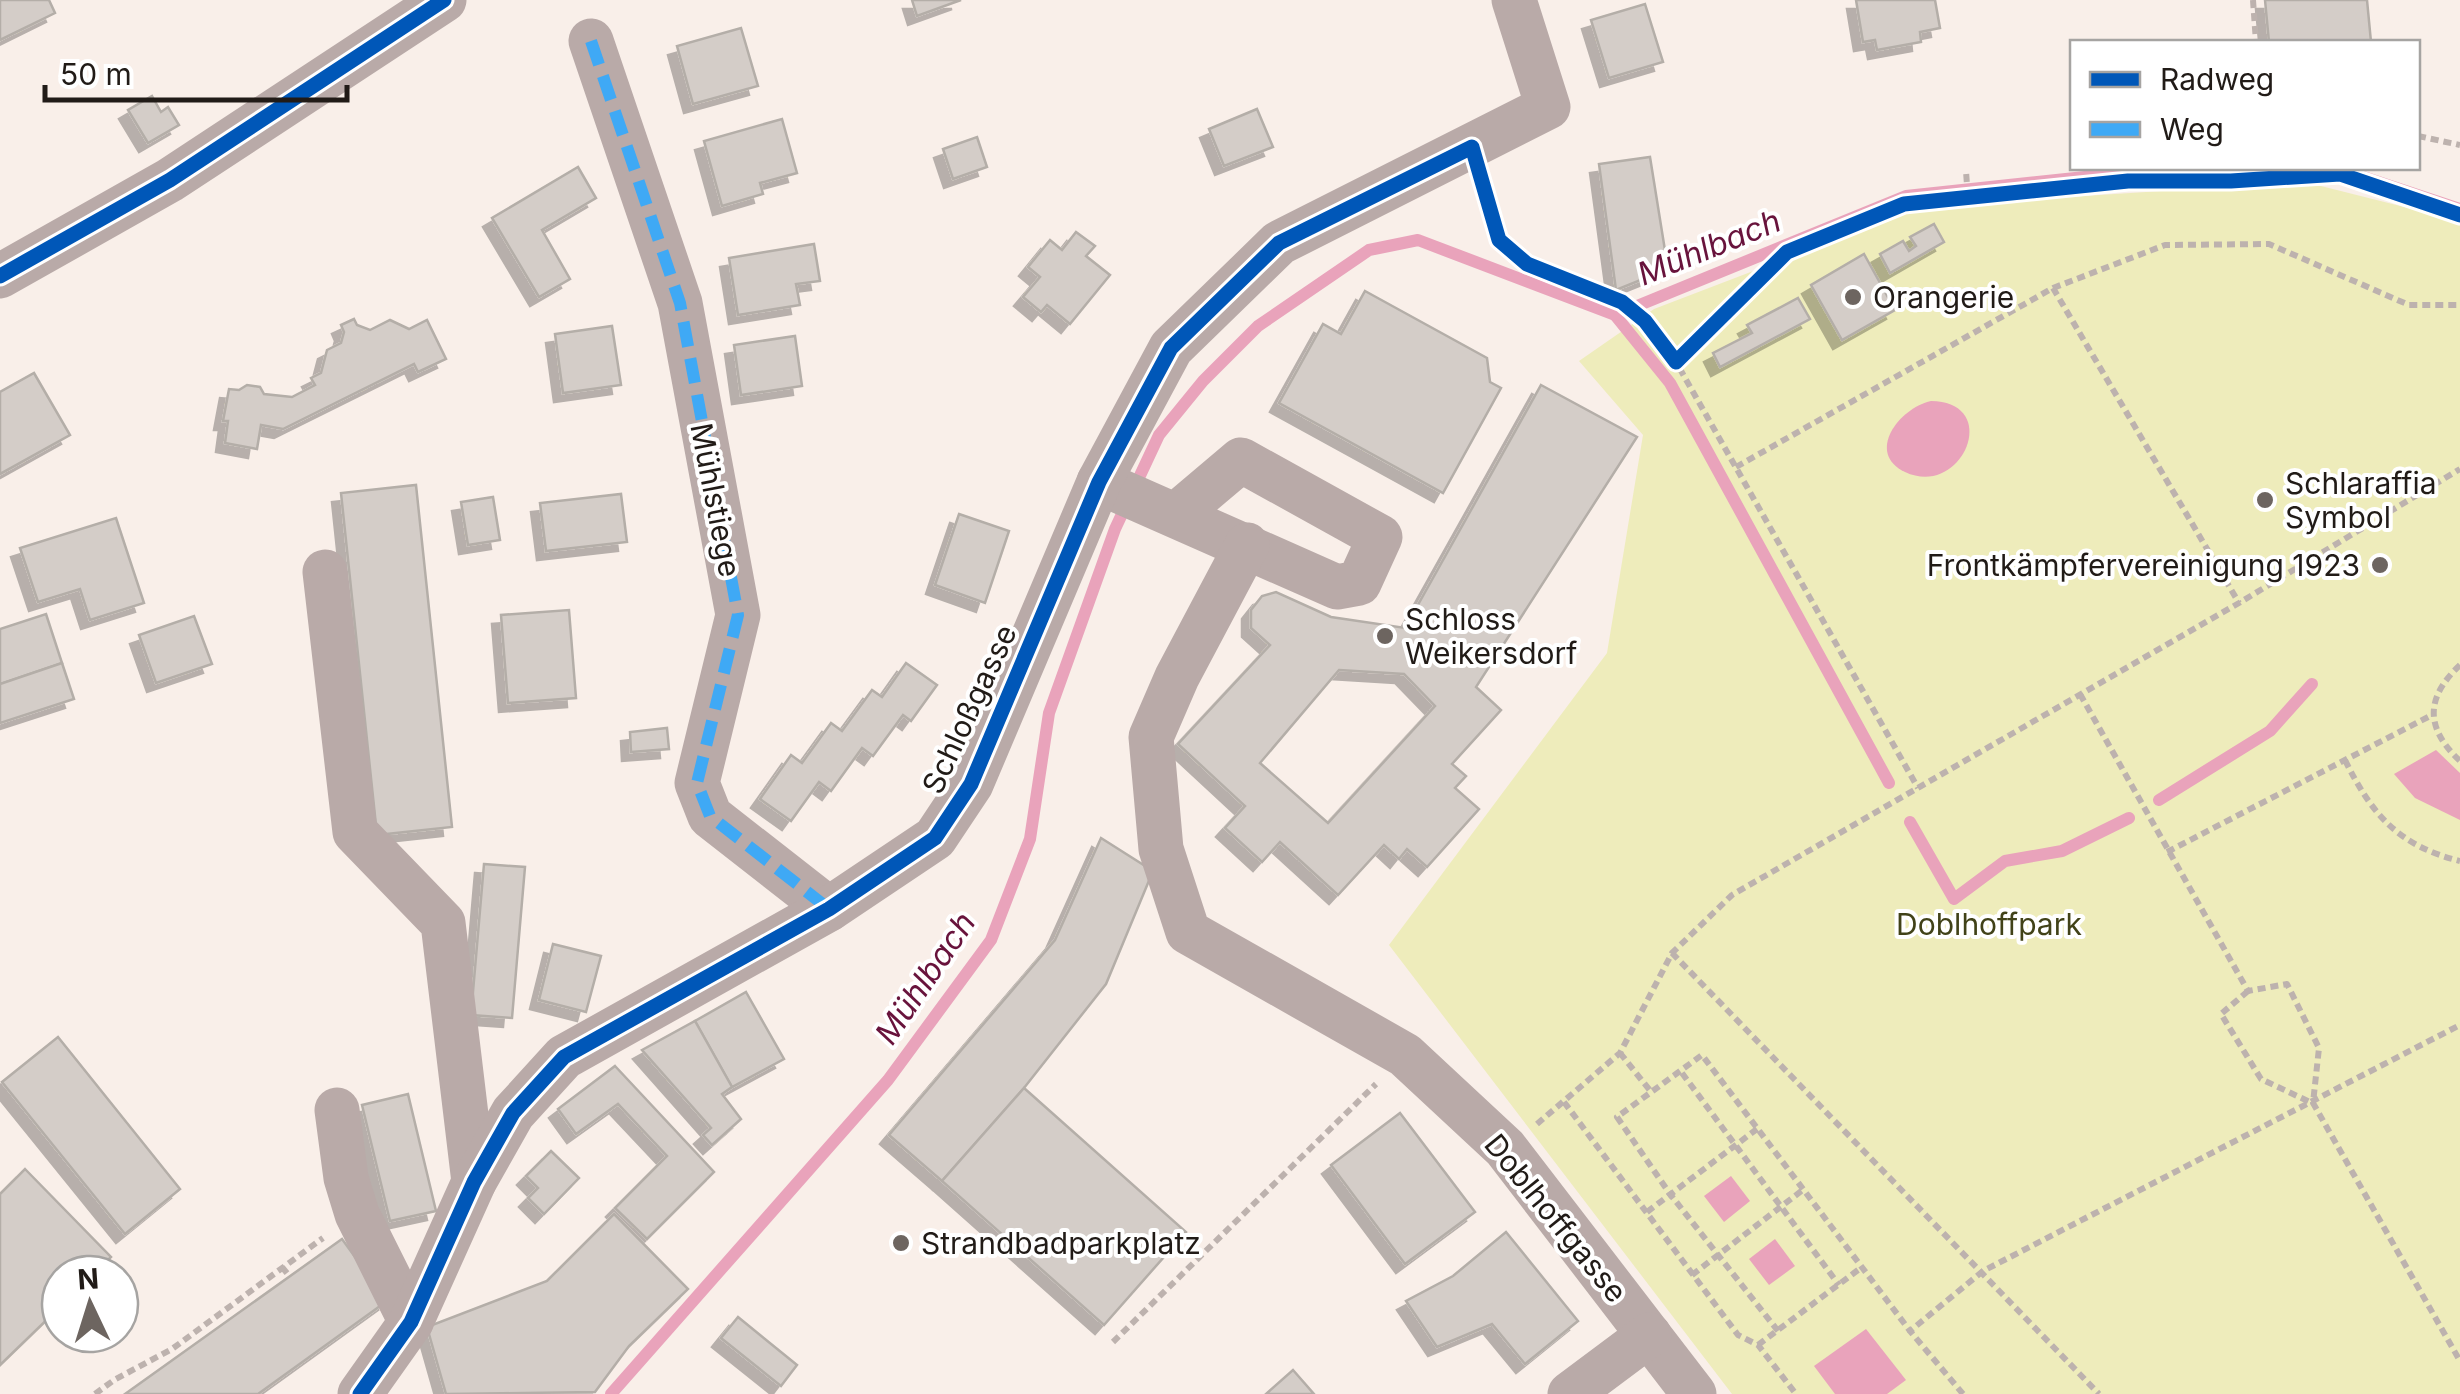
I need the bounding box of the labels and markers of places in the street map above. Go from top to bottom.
place label: Orangerie [1873,279,2014,315]
marker: Orangerie [1842,286,1864,308]
place label: Schlaraffia Symbol [2285,465,2437,535]
marker: Schlaraffia Symbol [2254,489,2276,511]
place label: Frontkämpfervereinigung 1923 [1927,547,2360,583]
marker: Frontkämpfervereinigung 1923 [2369,554,2391,576]
place label: Schloss Weikersdorf [1405,601,1577,671]
marker: Schloss Weikersdorf [1374,625,1396,647]
place label: Strandbadparkplatz [921,1225,1201,1261]
marker: Strandbadparkplatz [890,1232,912,1254]

